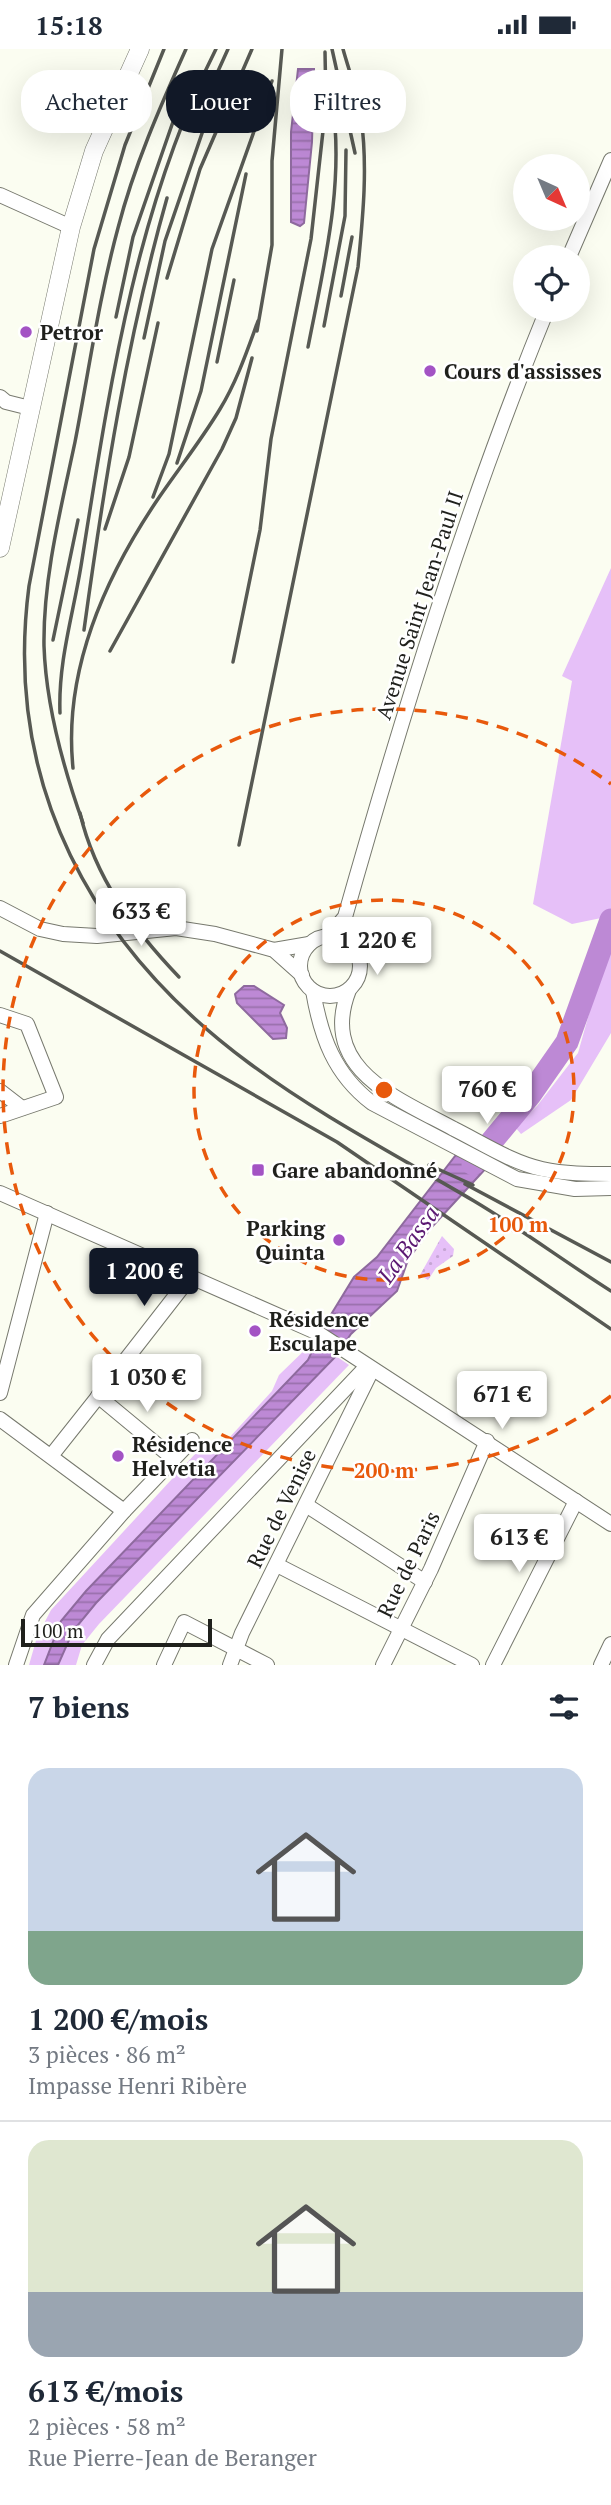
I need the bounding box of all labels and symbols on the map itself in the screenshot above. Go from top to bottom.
north arrow [513,154,590,231]
place label: Petror [40,318,103,346]
marker: Petror [18,324,34,340]
place label: Cours d'assisses [444,357,602,385]
marker: Cours d'assisses [422,363,438,379]
street label: Avenue Saint Jean-Paul II [369,487,469,723]
pin: 633 € [92,888,190,948]
pin: 1 220 € [312,918,442,977]
pin: 760 € [438,1067,536,1126]
centre of rings [372,1078,396,1102]
place label: Gare abandonné [272,1156,437,1184]
marker: Gare abandonné [250,1162,266,1178]
water label: La Bassa [369,1199,446,1290]
text: 100 m [488,1210,549,1238]
place label: Parking Quinta [246,1214,326,1266]
marker: Parking Quinta [331,1232,347,1248]
pin: 1 200 € [79,1249,209,1308]
place label: Résidence Esculape [269,1305,369,1357]
marker: Résidence Esculape [247,1323,263,1339]
pin: 1 030 € [82,1355,212,1414]
pin: 671 € [453,1371,551,1431]
place label: Résidence Helvetia [132,1430,232,1482]
street label: Rue de Venise [240,1444,322,1572]
marker: Résidence Helvetia [110,1448,126,1464]
text: 200 m [354,1456,415,1484]
street label: Rue de Paris [370,1506,446,1622]
pin: 613 € [470,1515,568,1574]
scale bar [21,1616,212,1648]

